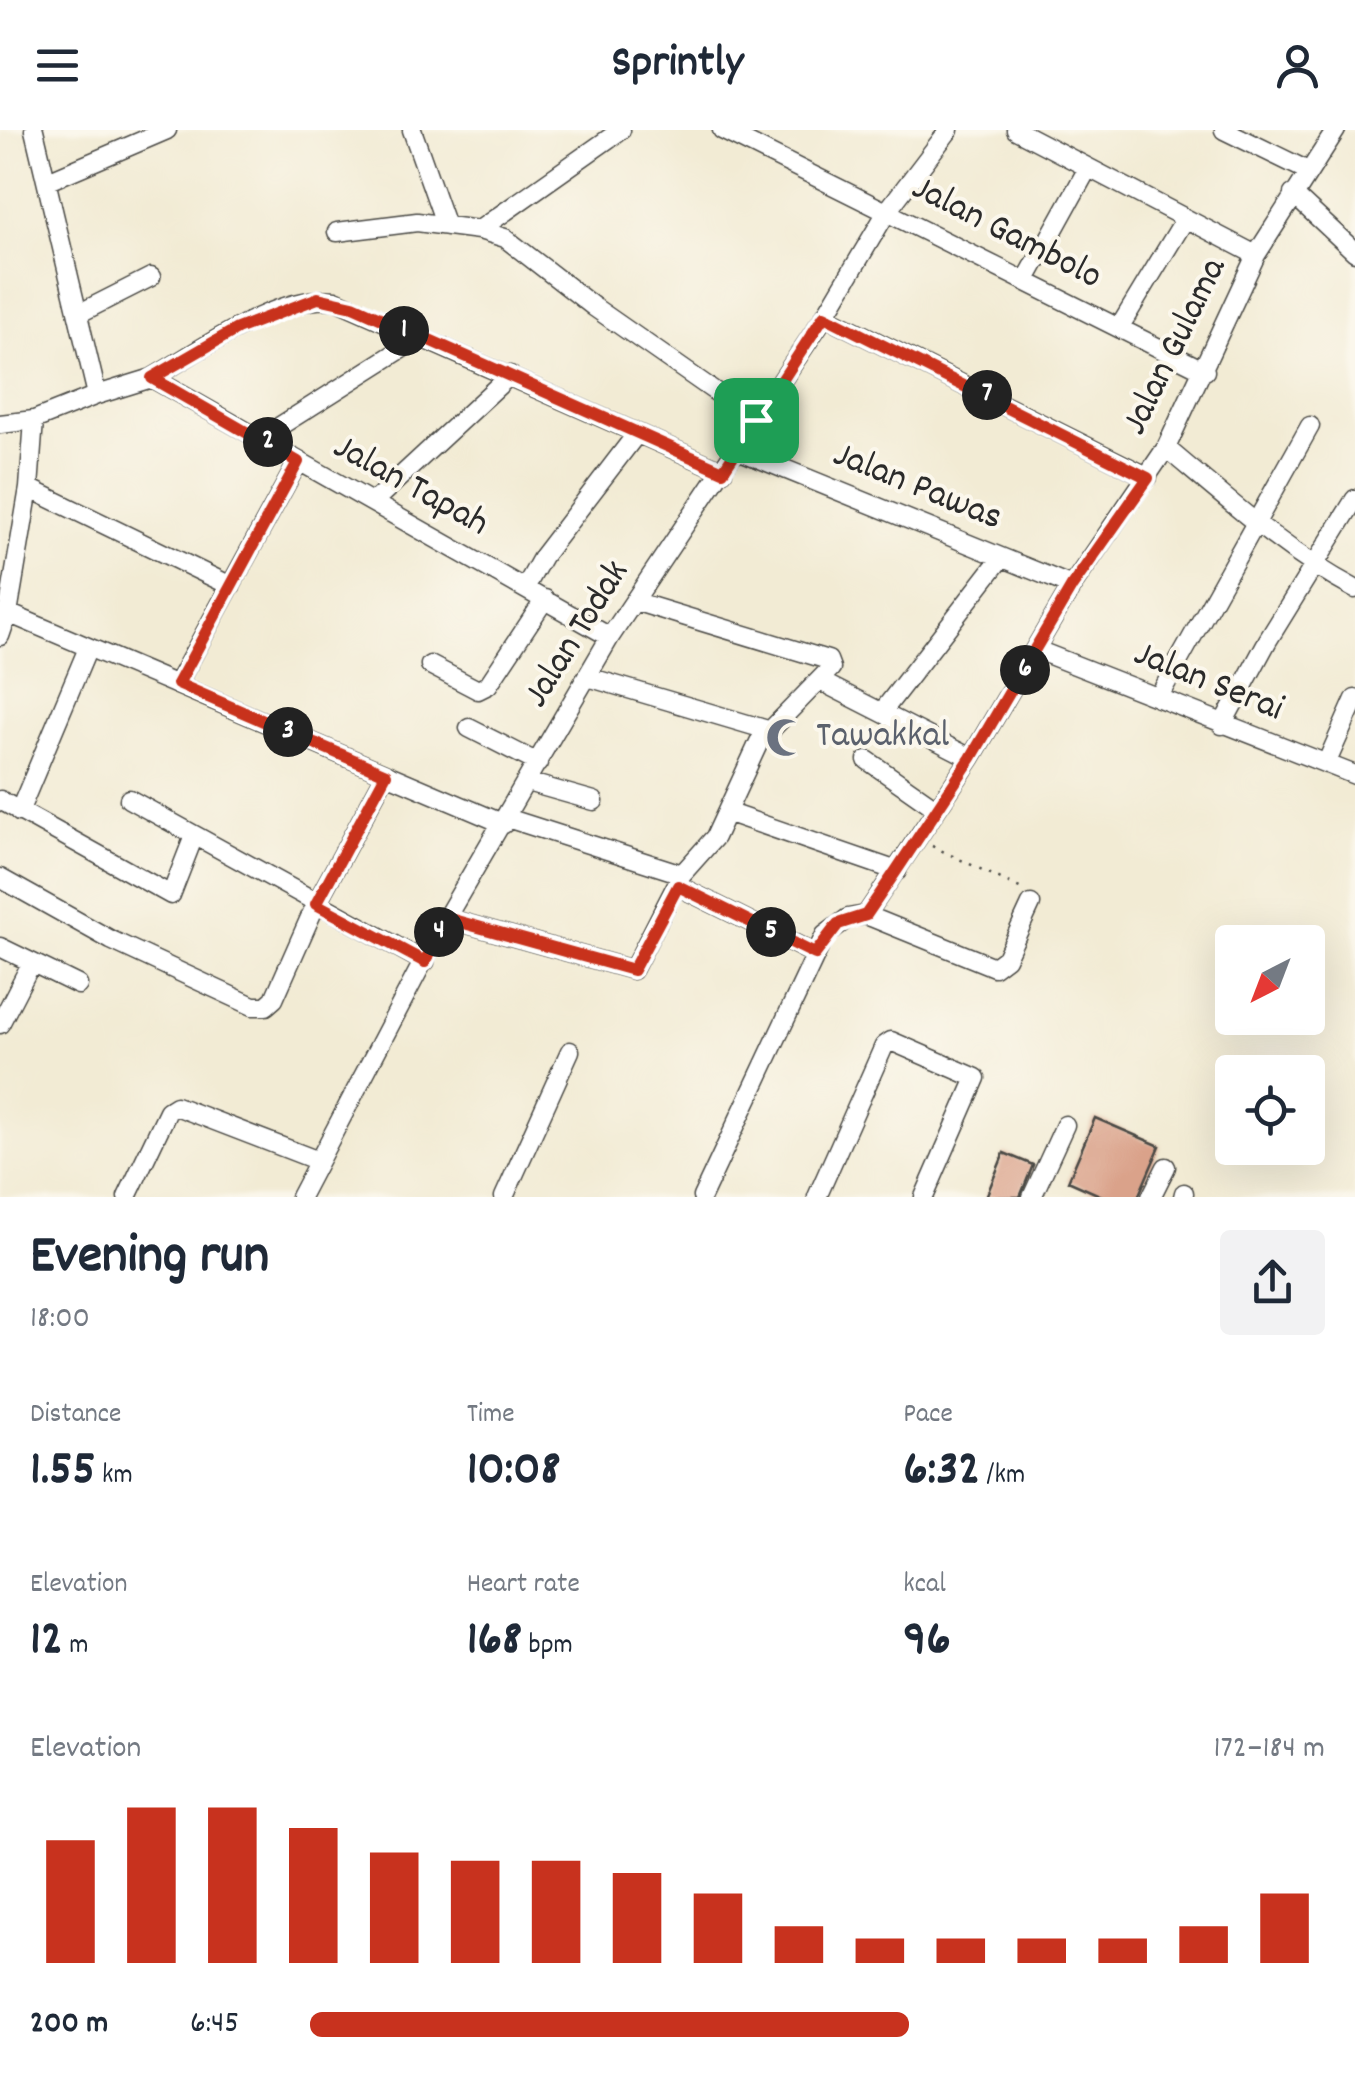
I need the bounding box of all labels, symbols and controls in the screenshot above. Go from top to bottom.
text: Sprintly [612,33,743,97]
icon: menu [30,38,85,93]
icon: person [1270,38,1325,93]
street label: Jalan Gambolo [901,162,1111,306]
street label: Jalan Gulama [1109,248,1243,445]
pin: 1 [379,306,429,356]
text: 1 [401,311,407,351]
pin: 7 [962,370,1012,420]
text: 7 [982,375,992,415]
pin [714,378,799,463]
icon: arrive [729,393,784,448]
pin: 2 [243,417,293,467]
text: 2 [262,422,274,462]
street label: Jalan Tapah [322,422,498,552]
street label: Jalan Pawas [824,429,1010,547]
street label: Jalan Todak [511,551,645,719]
street label: Jalan Serai [1125,628,1291,738]
pin: 6 [1000,645,1050,695]
text: 6 [1018,650,1032,690]
pin: 3 [263,707,313,757]
place label: Tawakkal [816,710,949,765]
text: 3 [282,712,294,752]
mosque icon: Tawakkal [765,716,807,758]
pin: 4 [414,907,464,957]
pin: 5 [746,907,796,957]
text: 4 [433,912,445,952]
text: 5 [765,912,777,952]
north arrow [1215,925,1325,1035]
map controls [1215,925,1325,1165]
button: locate [1215,1055,1325,1165]
text: Evening run [30,1220,269,1299]
button: share [1220,1230,1325,1335]
text: 18:00 [30,1297,90,1343]
text: Distance [30,1396,121,1436]
text: Time [467,1396,515,1436]
text: Pace [903,1396,953,1436]
text: 1.55 [30,1436,96,1508]
text: 10:08 [467,1436,560,1508]
text: 6:32 [903,1436,980,1508]
text: km [96,1457,133,1497]
text: /km [980,1457,1025,1497]
text: Elevation [30,1566,127,1606]
text: Heart rate [467,1566,580,1606]
text: kcal [903,1566,946,1606]
text: 12 [30,1606,63,1678]
text: 168 [467,1606,522,1678]
text: 96 [903,1606,951,1678]
text: m [63,1627,88,1667]
text: bpm [522,1627,573,1667]
text: Elevation [30,1727,141,1773]
text: 172–184 m [1213,1727,1325,1773]
text: 200 m [30,2002,108,2048]
text: 6:45 [190,2002,239,2048]

